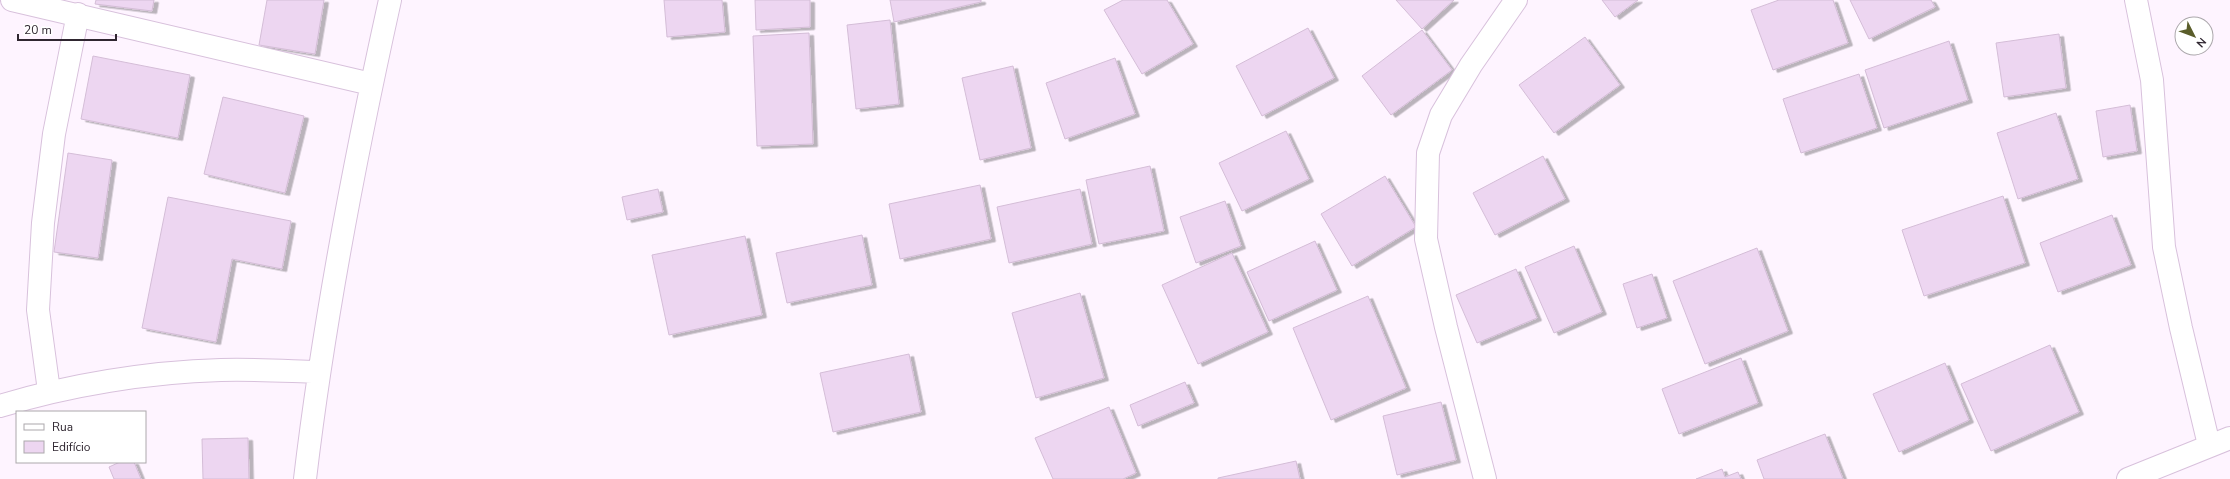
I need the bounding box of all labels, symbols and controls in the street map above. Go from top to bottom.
scale bar [18,16,116,42]
north arrow [2174,16,2214,56]
text: 20 m [24,22,52,38]
text: N [2193,34,2209,50]
legend [16,411,146,463]
text: Rua [52,419,73,435]
text: Edifício [52,439,91,455]

